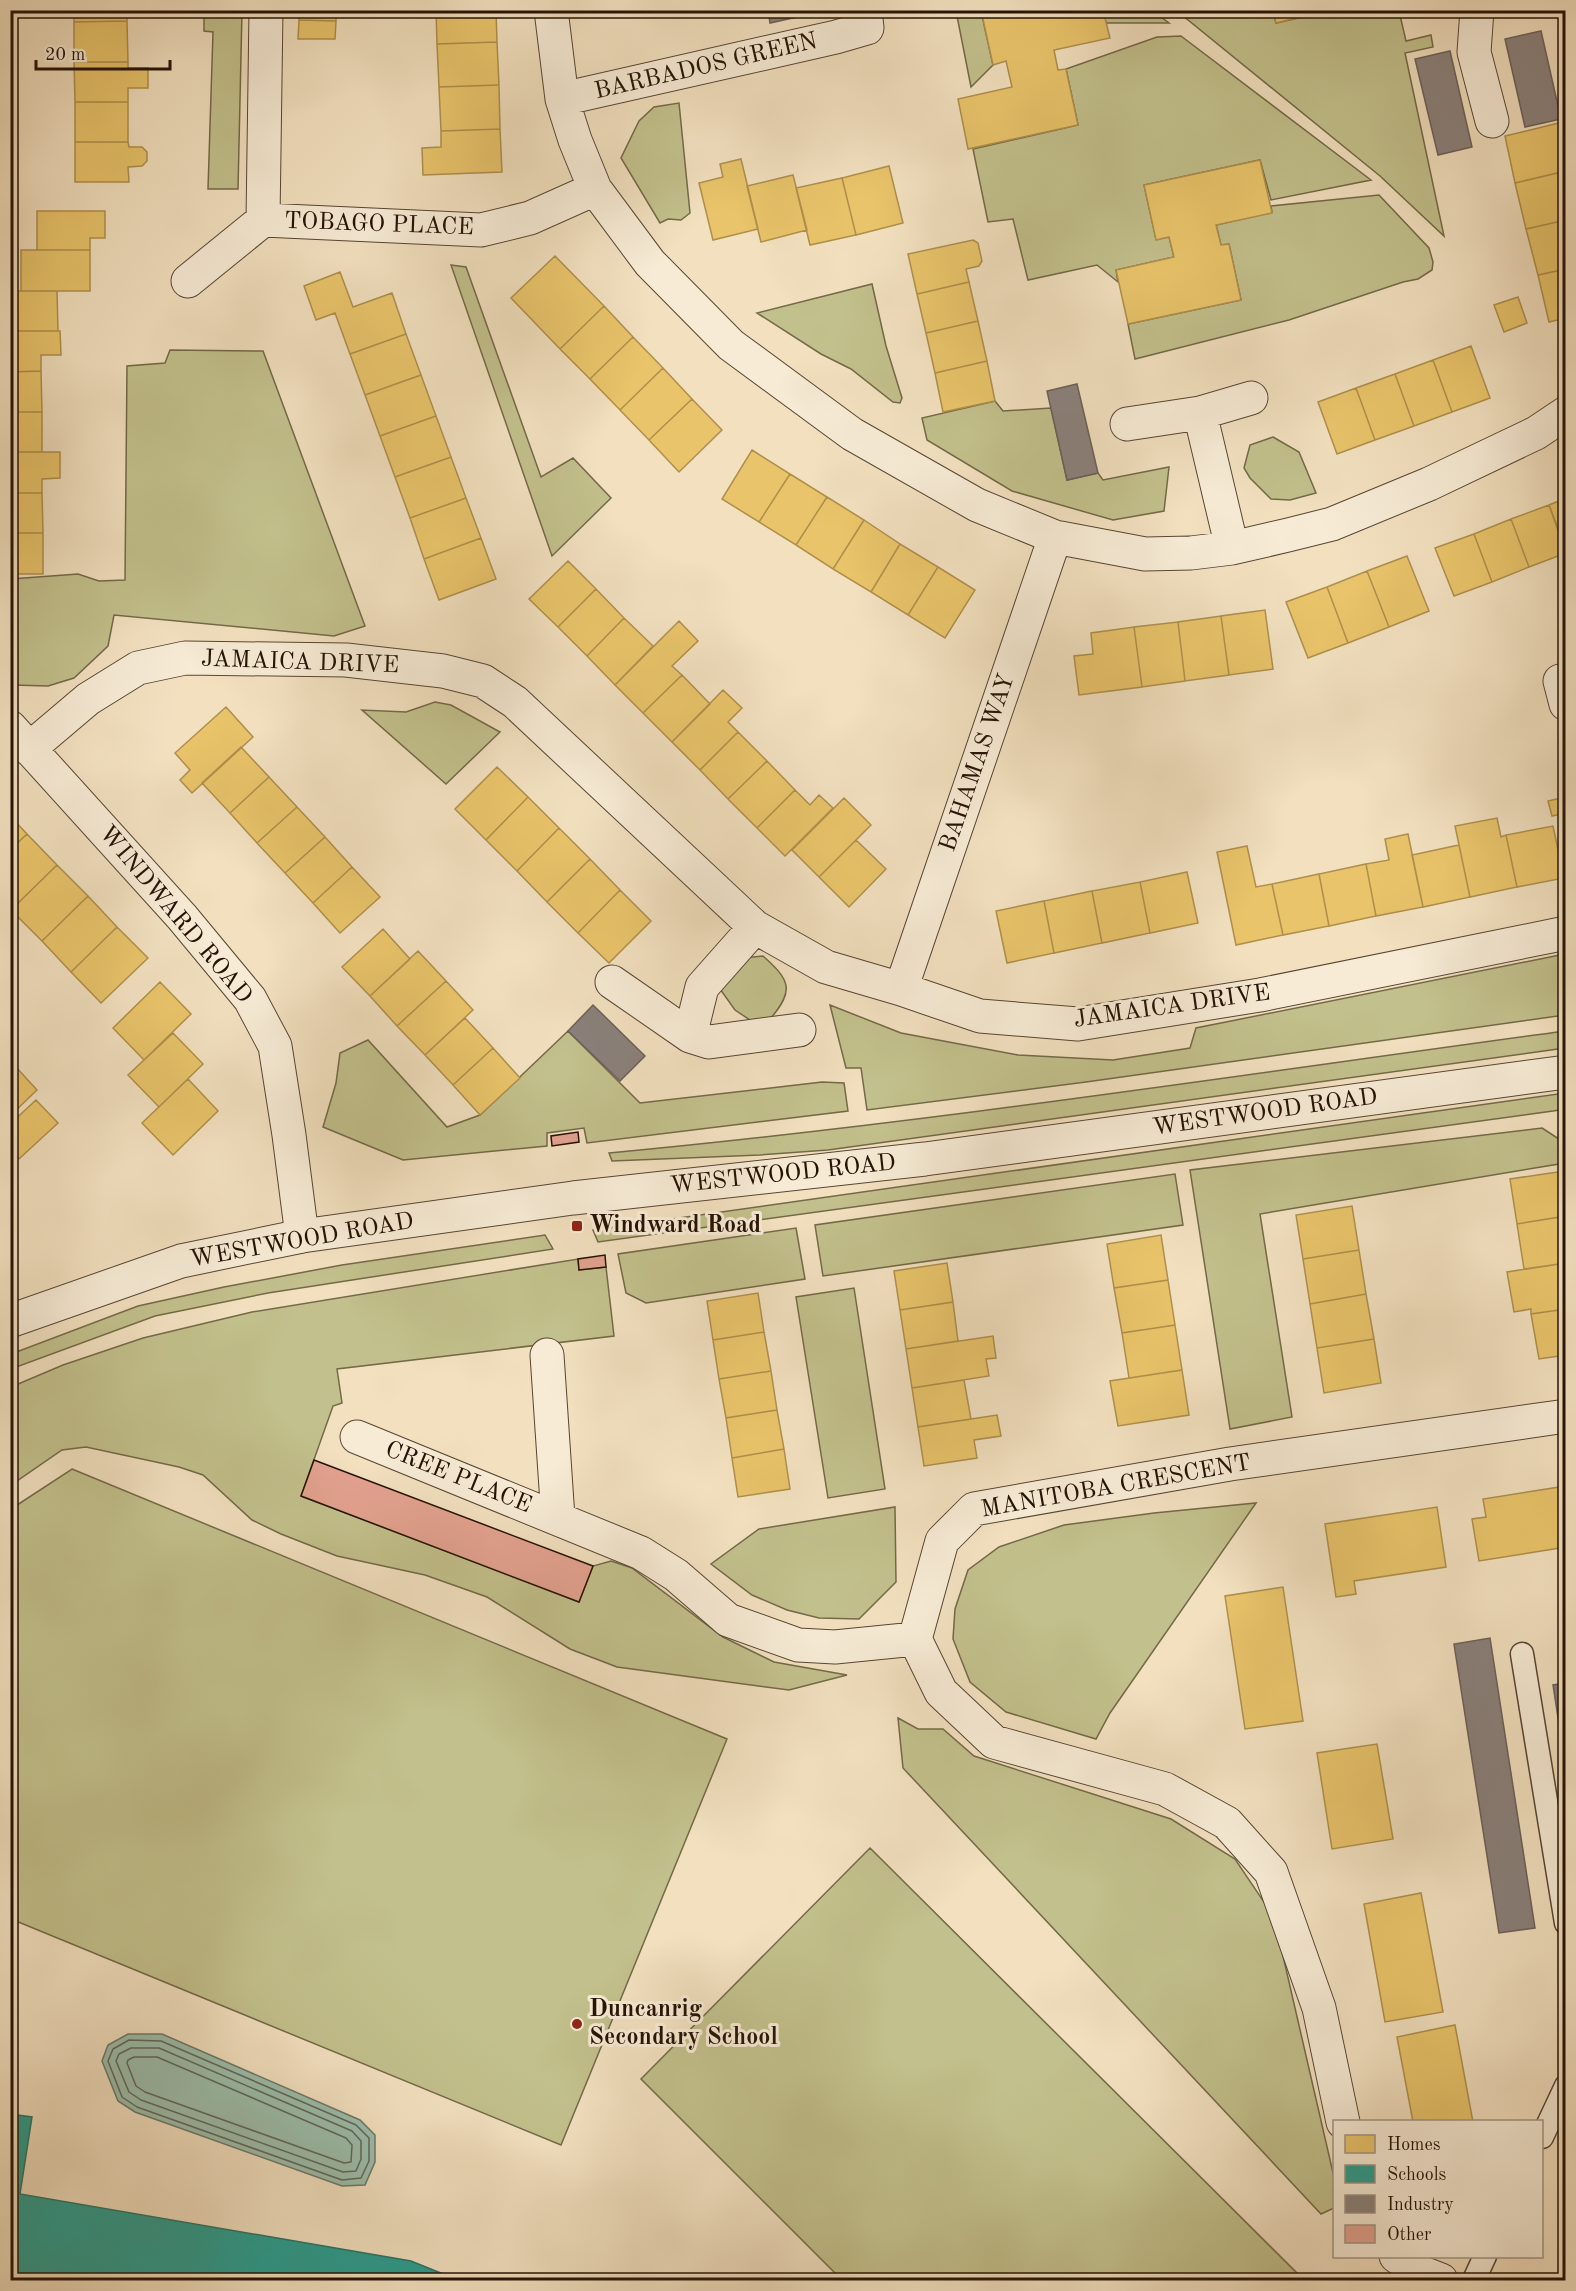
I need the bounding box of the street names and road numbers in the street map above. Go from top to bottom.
street label: BARBADOS GREEN [592,30,820,104]
street label: TOBAGO PLACE [284,210,474,240]
street label: JAMAICA DRIVE [201,648,399,678]
street label: BAHAMAS WAY [936,671,1020,855]
street label: WINDWARD ROAD [94,822,256,1008]
street label: JAMAICA DRIVE [1072,981,1272,1033]
street label: WESTWOOD ROAD [1151,1085,1379,1141]
street label: WESTWOOD ROAD [669,1151,897,1199]
street label: WESTWOOD ROAD [188,1209,416,1273]
street label: CREE PLACE [381,1438,535,1518]
street label: MANITOBA CRESCENT [979,1451,1253,1523]

